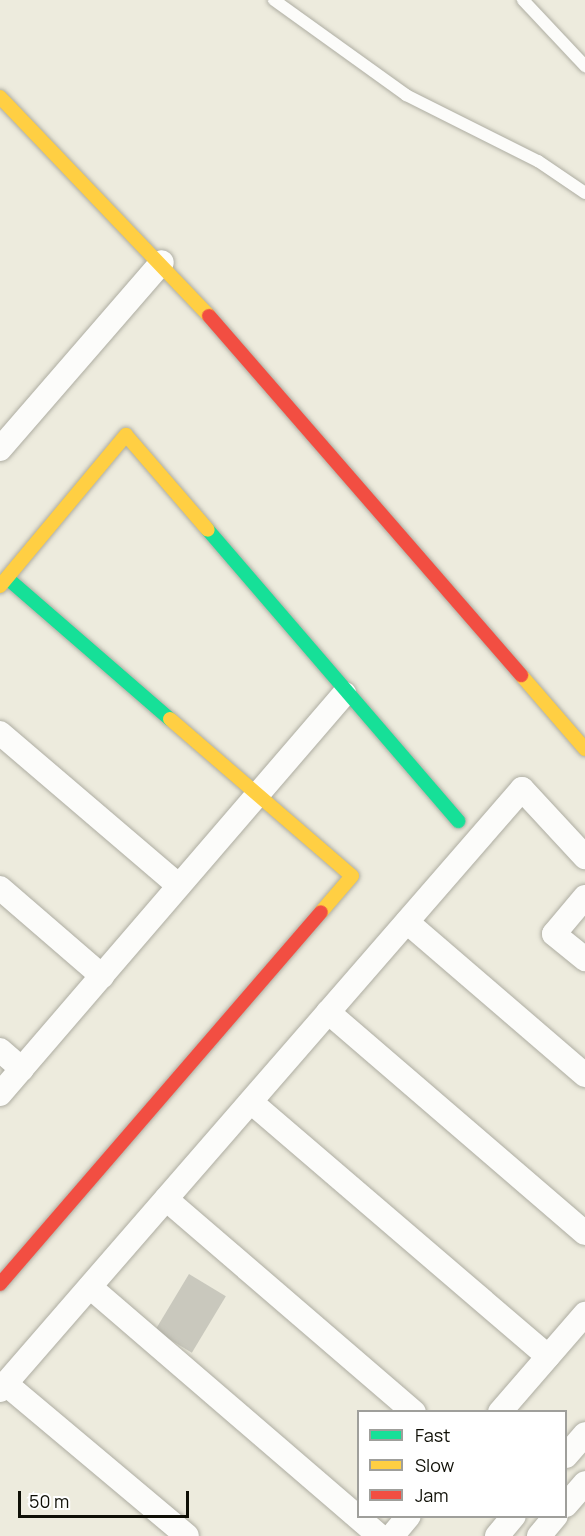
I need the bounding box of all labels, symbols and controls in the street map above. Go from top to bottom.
legend [357,1410,567,1518]
text: Fast [415,1423,450,1447]
text: Slow [415,1453,454,1477]
scale bar [21,1479,192,1517]
text: Jam [415,1483,449,1507]
text: 50 m [29,1489,69,1513]

